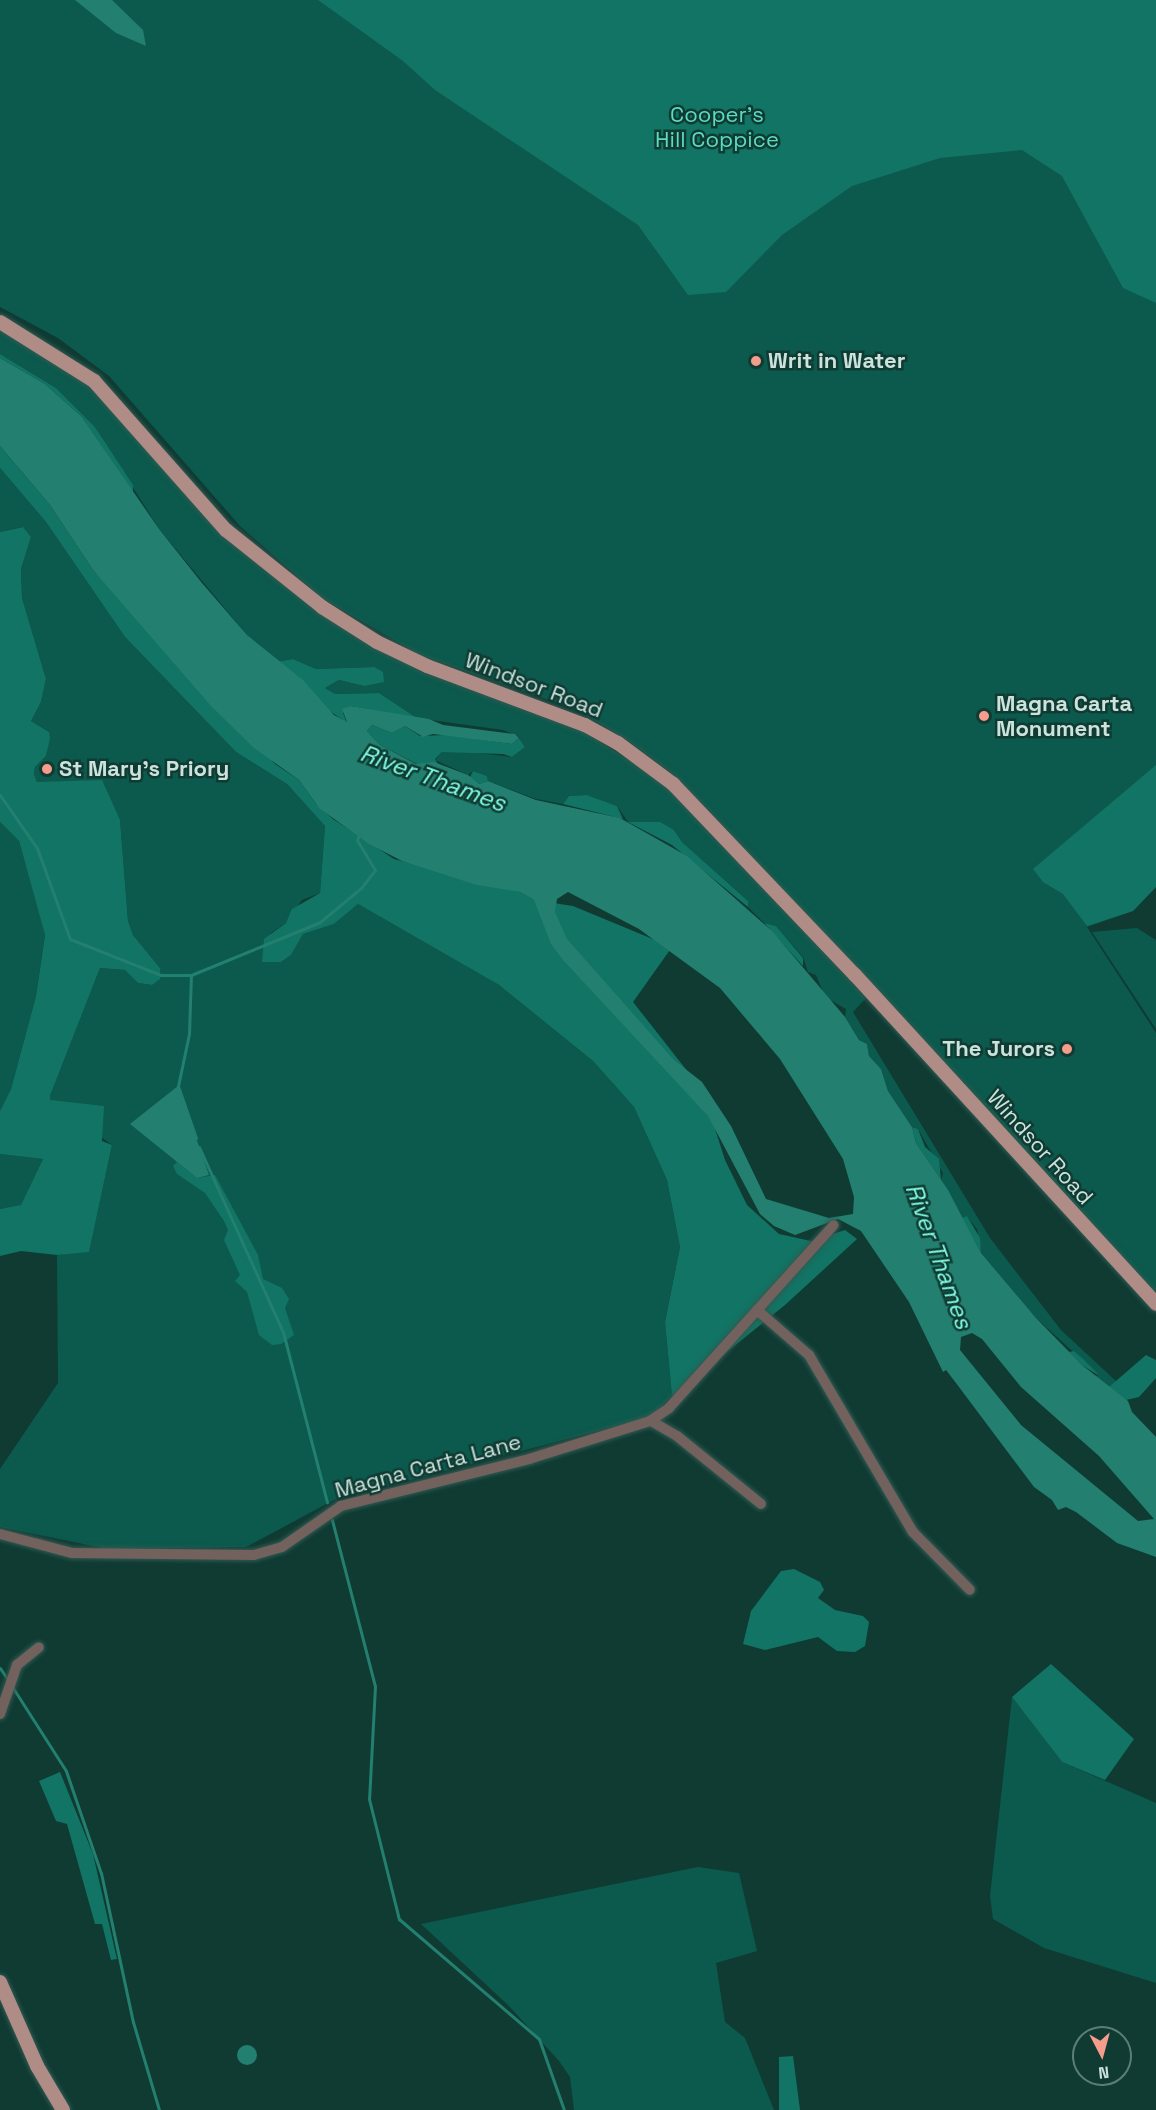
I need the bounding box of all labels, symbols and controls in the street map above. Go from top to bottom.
park label: Cooper's Hill Coppice [655,101,779,152]
place label: Writ in Water [768,348,906,374]
marker: Writ in Water [749,354,763,368]
street label: Windsor Road [461,647,607,723]
place label: Magna Carta Monument [996,690,1132,742]
marker: Magna Carta Monument [977,709,991,723]
water label: River Thames [356,738,510,818]
place label: St Mary's Priory [59,756,229,782]
marker: St Mary's Priory [40,762,54,776]
place label: The Jurors [942,1036,1055,1062]
marker: The Jurors [1060,1042,1074,1056]
street label: Windsor Road [982,1084,1098,1210]
water label: River Thames [899,1179,979,1333]
street label: Magna Carta Lane [332,1428,524,1504]
north arrow [1072,2026,1132,2086]
text: N [1097,2061,1110,2083]

